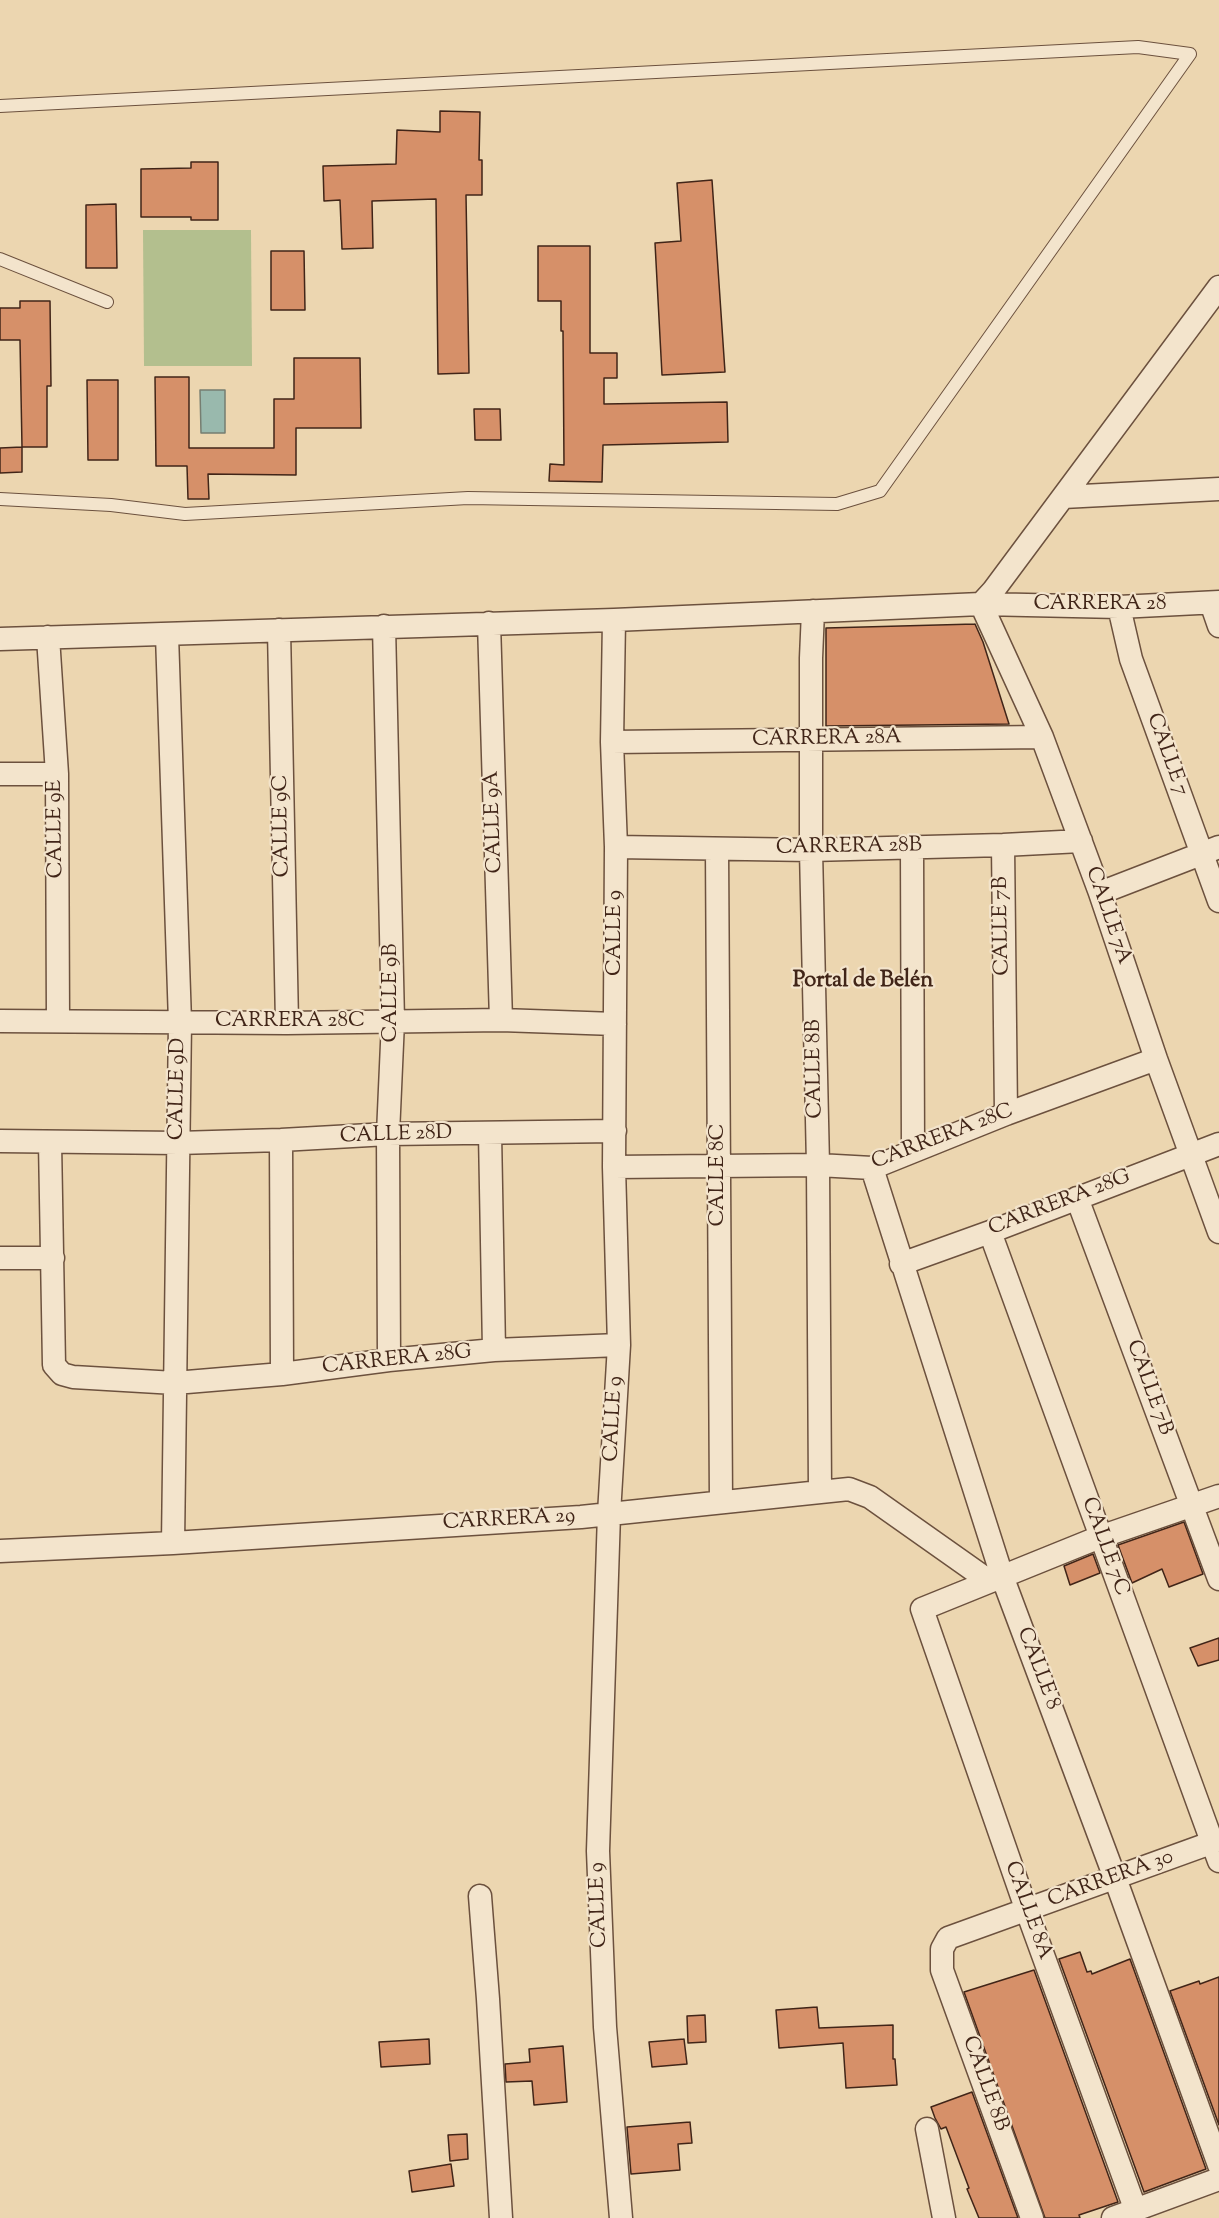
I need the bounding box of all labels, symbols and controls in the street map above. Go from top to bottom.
street label: CARRERA 28 [1034,592,1166,618]
street label: CALLE 7 [1139,710,1193,800]
street label: CARRERA 28A [752,726,902,754]
street label: CALLE 9A [481,770,509,874]
street label: CALLE 9C [270,774,296,878]
street label: CALLE 9E [44,780,70,878]
street label: CARRERA 28B [776,834,922,862]
street label: CALLE 7A [1079,864,1135,968]
street label: CALLE 7B [990,876,1016,976]
street label: CALLE 9 [603,890,629,976]
street label: CALLE 9B [379,944,405,1042]
district label: Portal de Belén [793,969,933,995]
street label: CARRERA 28C [215,1009,365,1035]
street label: CALLE 8B [803,1019,829,1119]
street label: CALLE 9D [166,1038,192,1140]
street label: CARRERA 28C [869,1099,1017,1177]
street label: CALLE 28D [339,1121,453,1151]
street label: CALLE 8C [706,1123,732,1227]
street label: CARRERA 28G [985,1165,1135,1243]
street label: CALLE 7B [1119,1337,1177,1439]
street label: CARRERA 28G [321,1341,473,1381]
street label: CALLE 9 [600,1376,630,1462]
street label: CALLE 7C [1075,1494,1133,1600]
street label: CARRERA 29 [442,1505,576,1537]
street label: CALLE 8 [1010,1624,1064,1714]
street label: CARRERA 30 [1045,1846,1177,1914]
street label: CALLE 8A [998,1858,1056,1964]
street label: CALLE 9 [586,1862,614,1948]
street label: CALLE 8B [955,2033,1013,2135]

